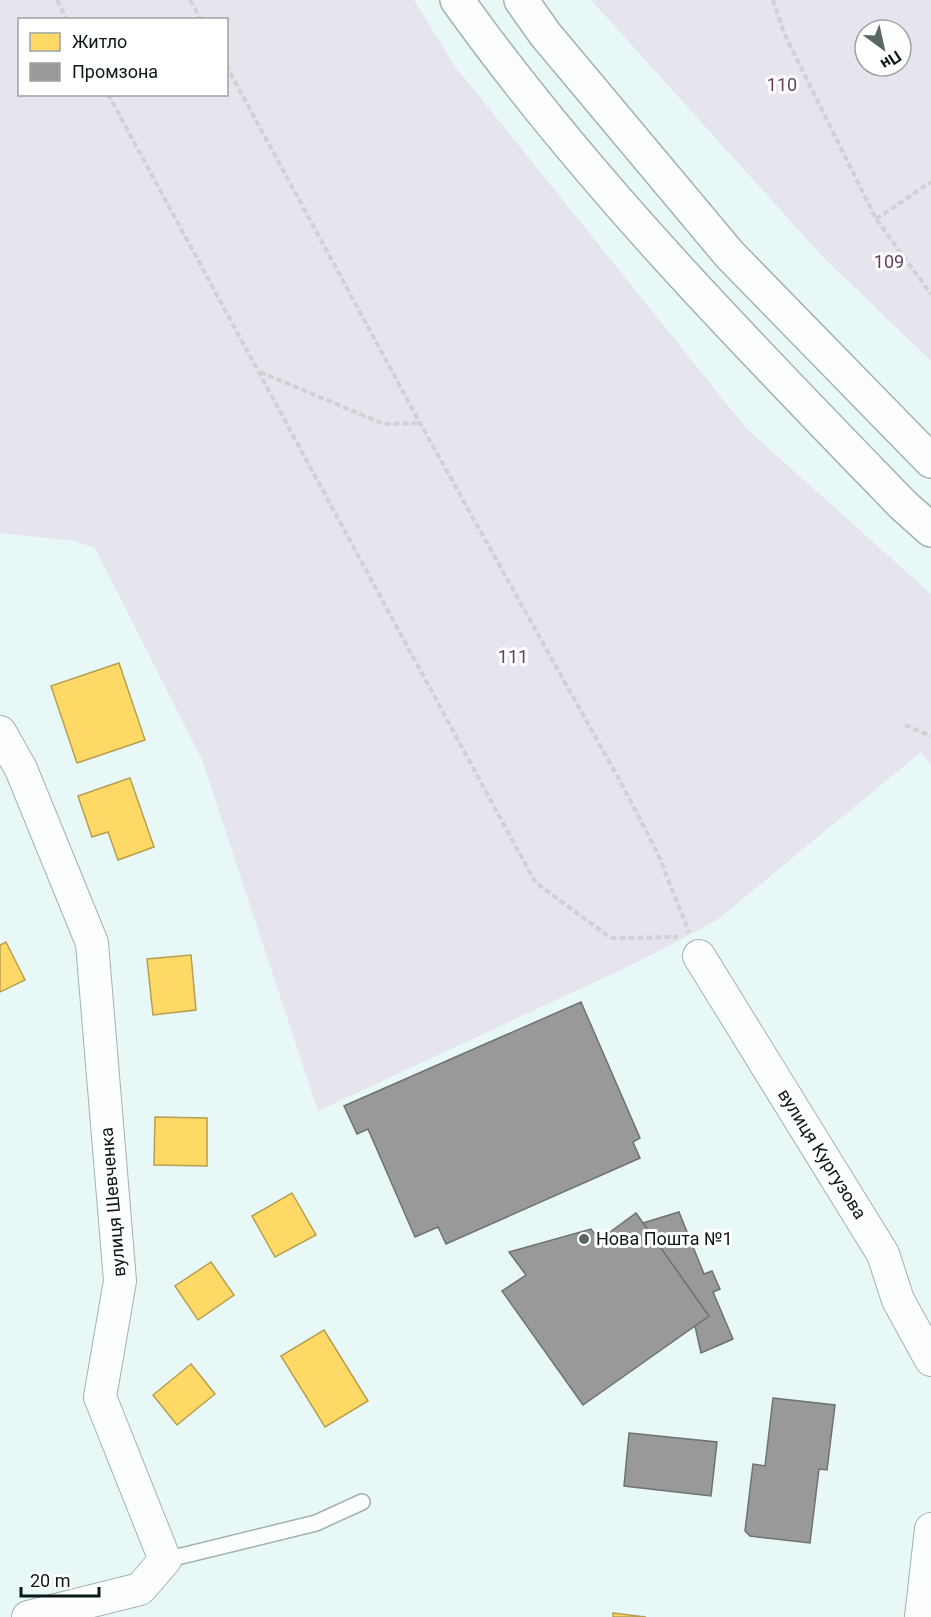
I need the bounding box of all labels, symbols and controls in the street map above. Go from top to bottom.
legend [18,18,228,96]
north arrow [853,18,913,78]
text: Житло [72,31,127,52]
text: Пн [877,47,905,74]
text: Промзона [72,61,158,82]
park label: 110 [767,74,797,95]
park label: 109 [874,251,904,272]
park label: 111 [498,646,528,667]
street label: вулиця Кургузова [774,1085,871,1223]
street label: вулиця Шевченка [95,1126,130,1278]
place label: Нова Пошта №1 [596,1228,733,1249]
marker: Нова Пошта №1 [577,1232,591,1246]
scale bar [21,1560,99,1598]
text: 20 m [30,1570,70,1591]

